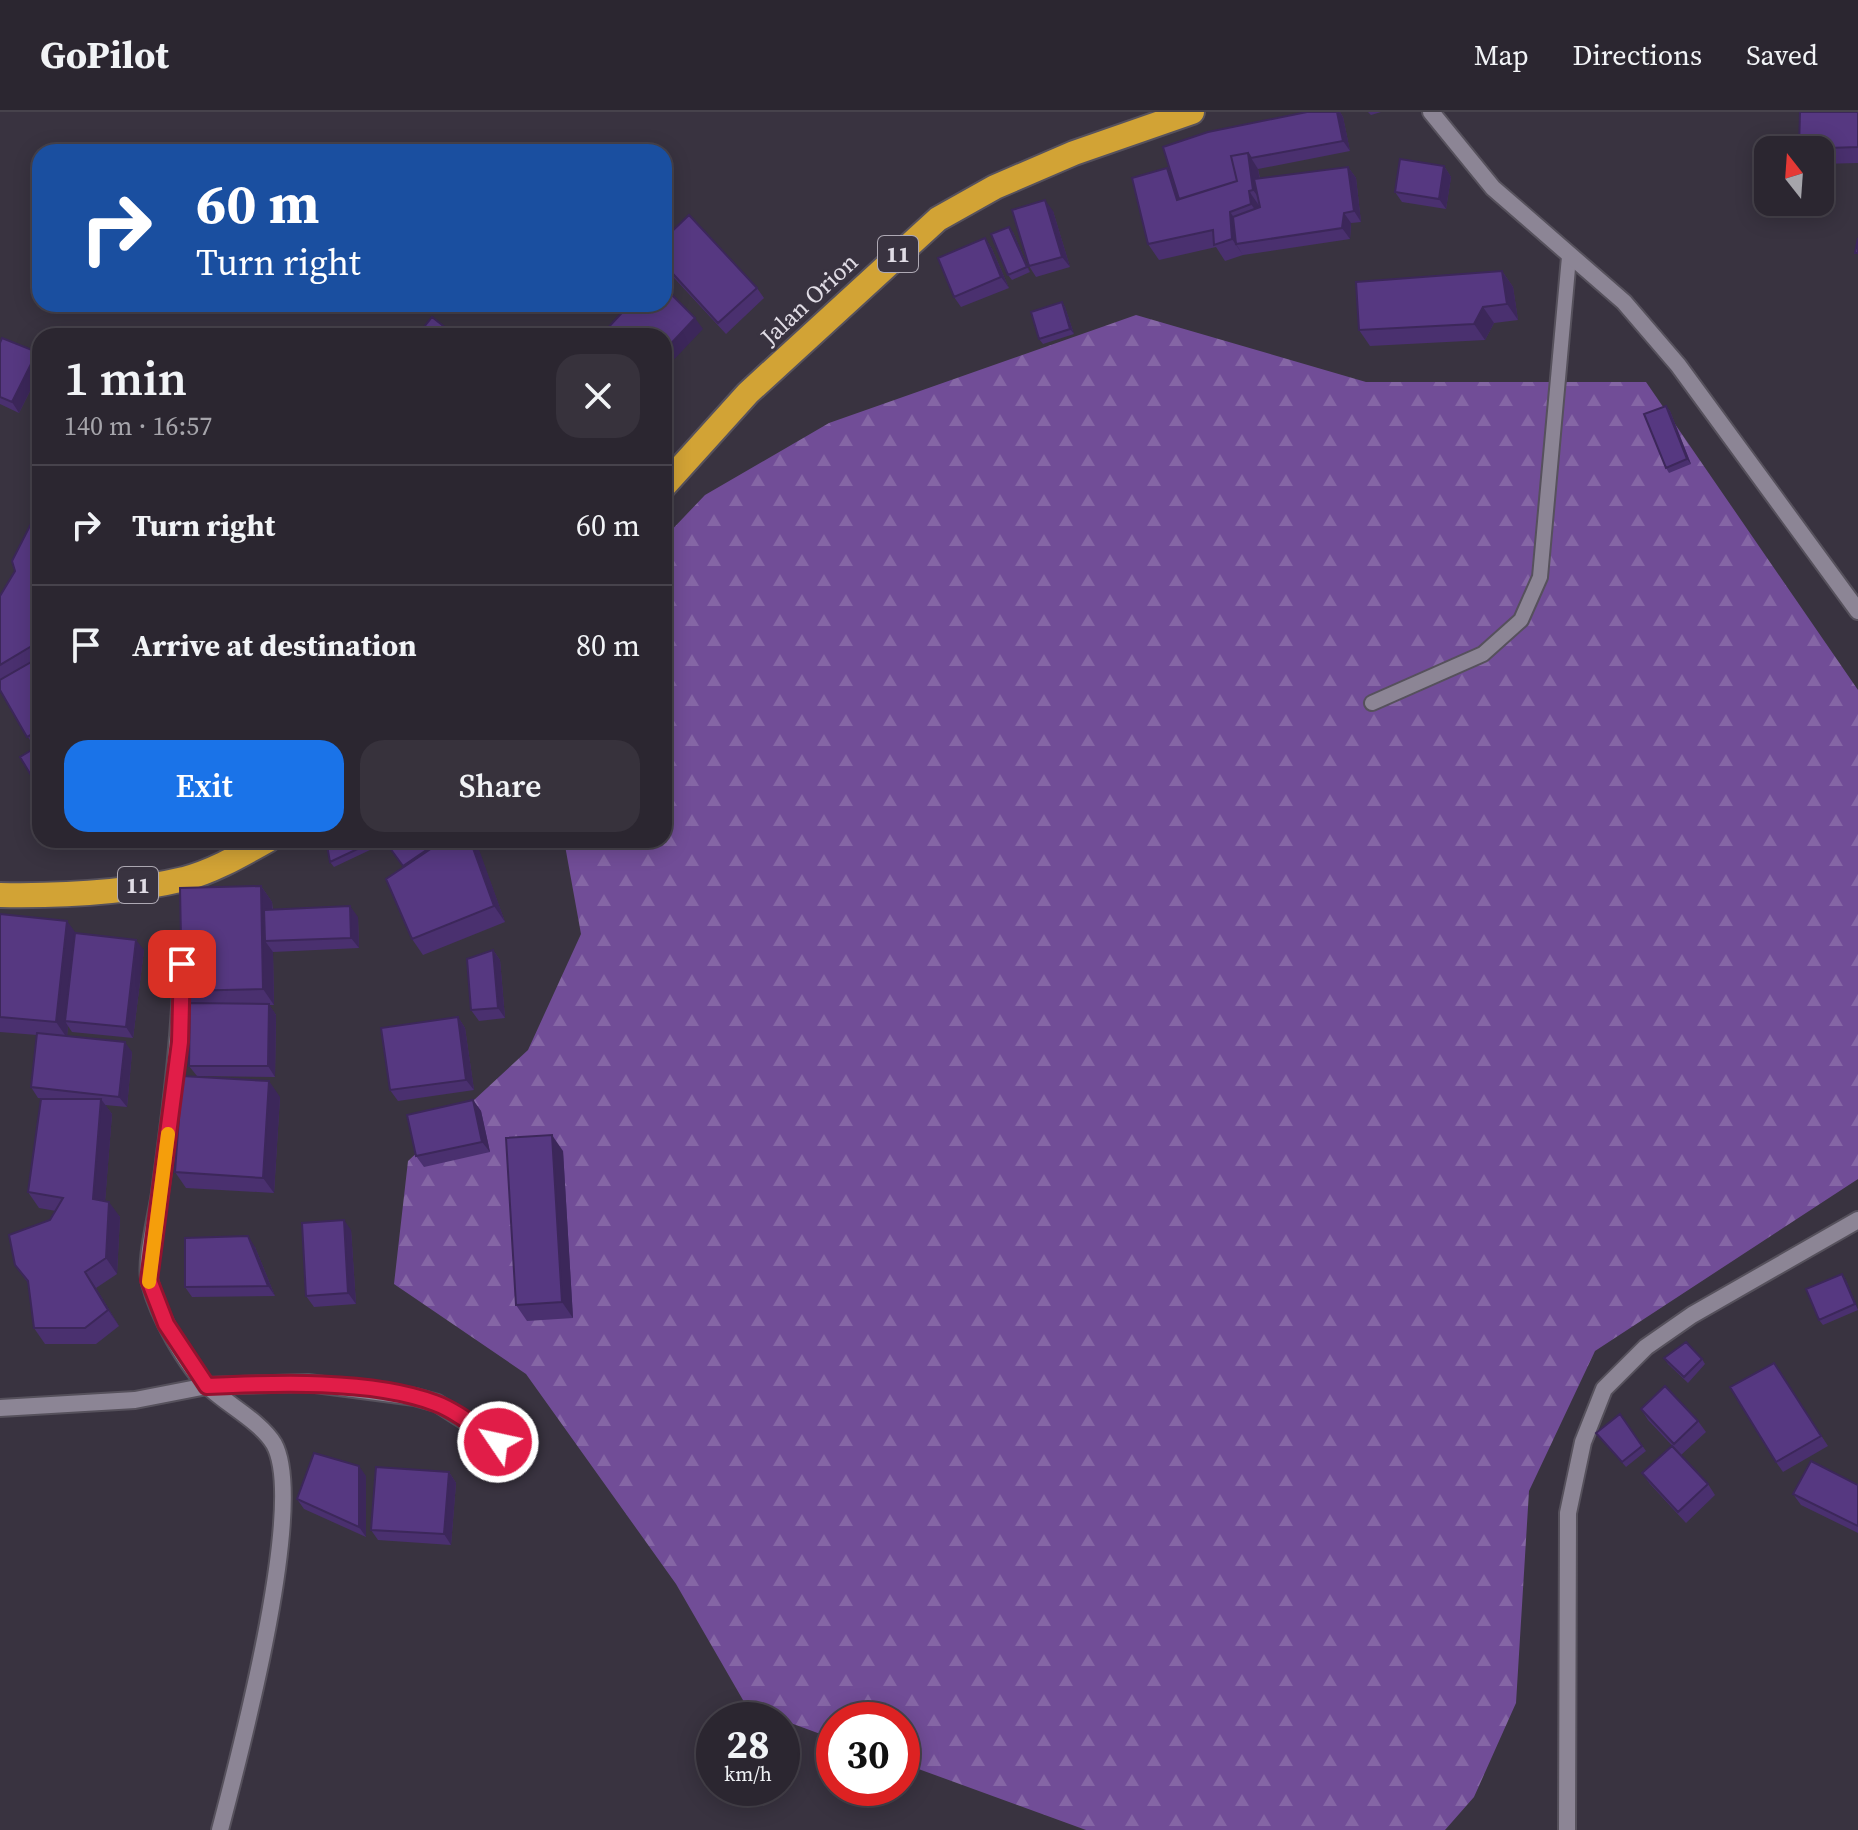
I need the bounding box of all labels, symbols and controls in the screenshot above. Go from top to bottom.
text: GoPilot [40,29,169,81]
text: Map [1474,36,1529,74]
text: Directions [1573,36,1702,74]
text: Saved [1746,36,1818,74]
north arrow [1754,136,1834,216]
map controls [1754,136,1834,216]
text: 60 m [196,165,319,242]
icon: right [64,176,168,280]
road number: 11 [878,236,918,272]
text: Turn right [196,238,361,287]
street label: Jalan Orion [753,245,865,353]
text: 1 min [64,345,187,411]
button: close [556,354,640,438]
text: 140 m · 16:57 [64,408,212,444]
icon: right [64,503,108,547]
text: Turn right [132,505,275,546]
text: 60 m [576,505,640,546]
icon: arrive [64,623,108,667]
text: Arrive at destination [132,625,417,666]
text: 80 m [576,625,640,666]
button: Exit [64,740,344,832]
button: Share [360,740,640,832]
road number: 11 [118,867,158,903]
pin [148,930,216,998]
icon: arrive [160,942,204,986]
position arrow [456,1400,540,1484]
speed limit sign: 30 [816,1702,920,1806]
text: 28 [726,1717,770,1771]
text: km/h [724,1760,772,1788]

